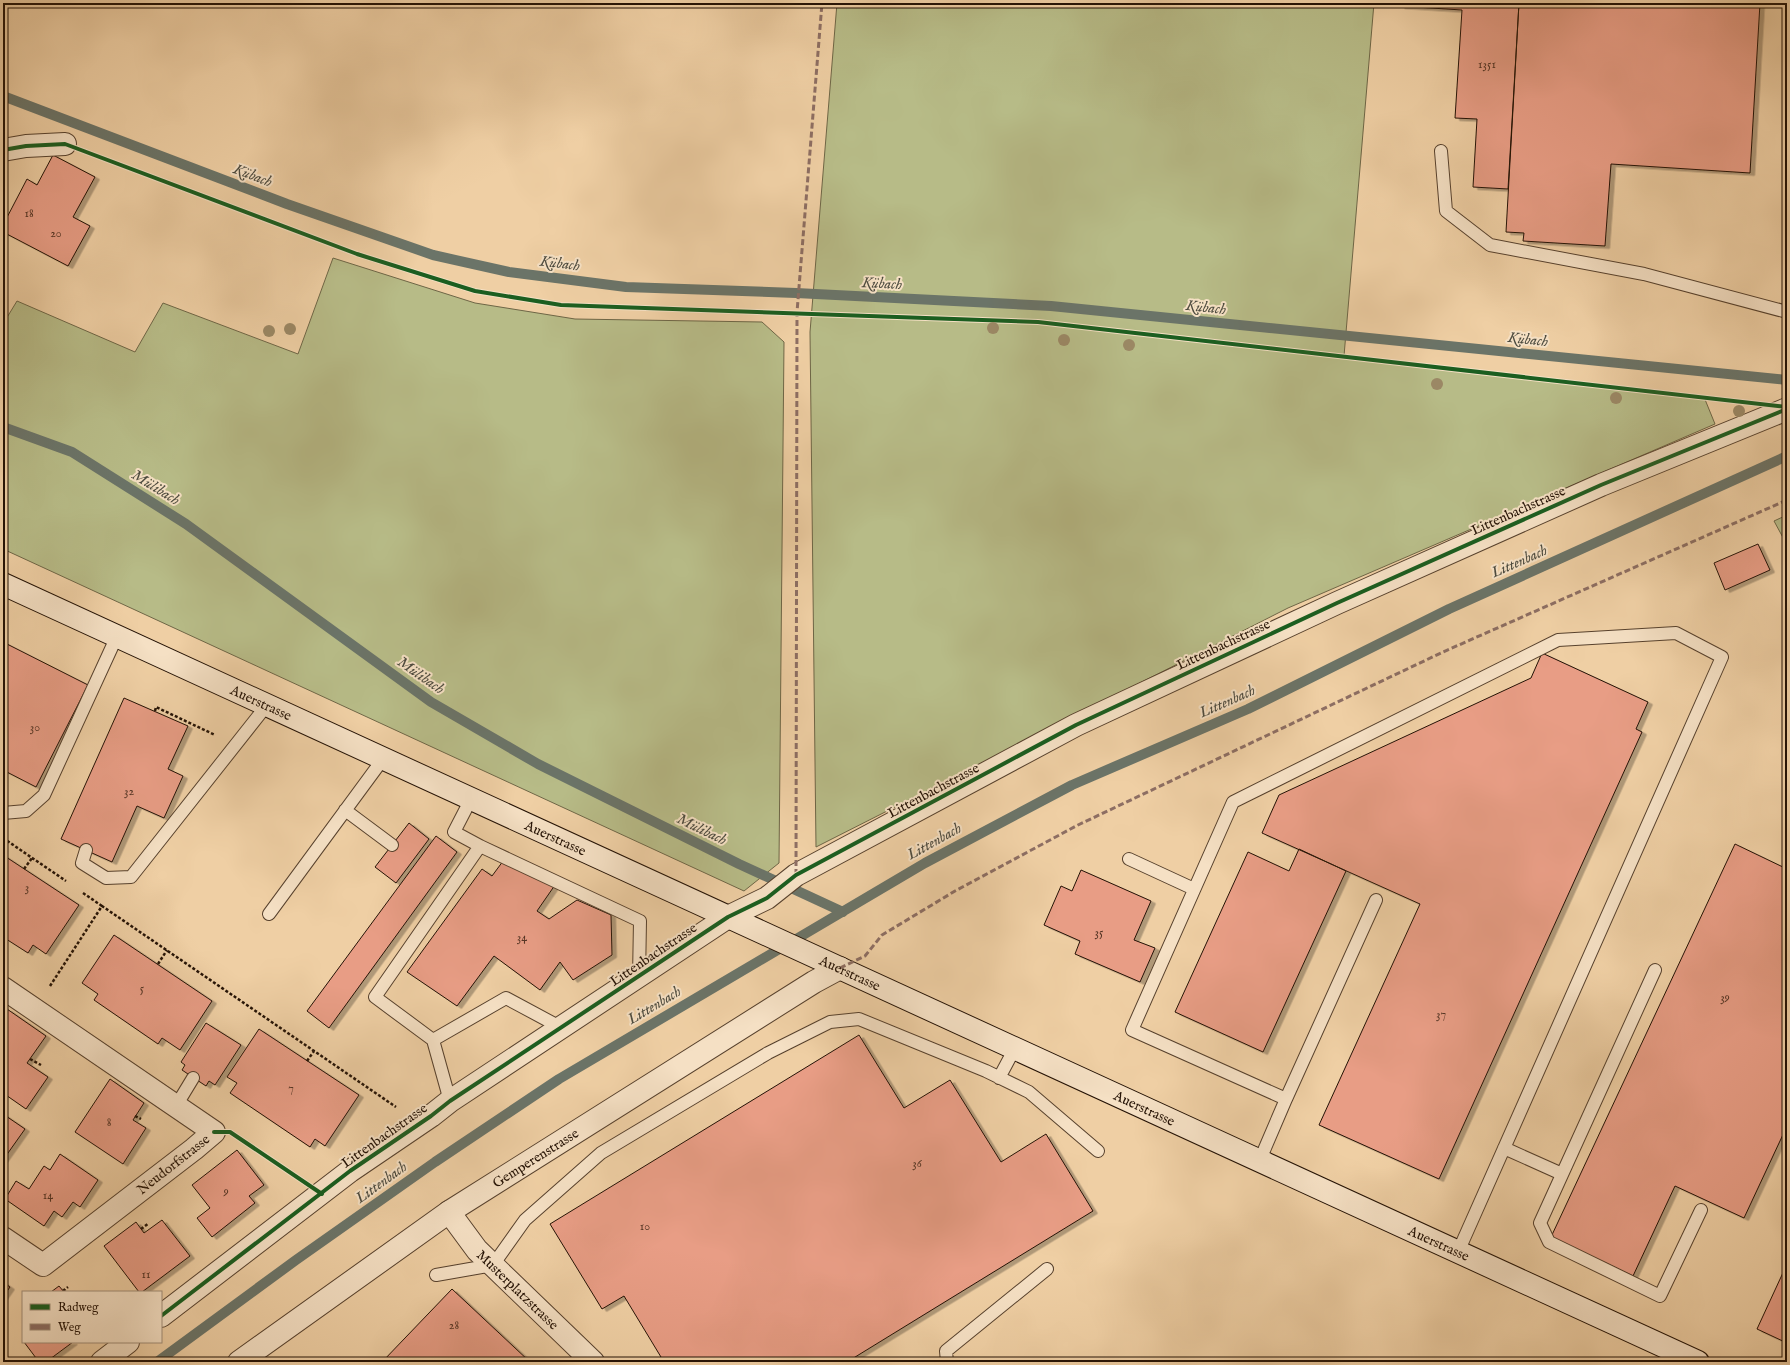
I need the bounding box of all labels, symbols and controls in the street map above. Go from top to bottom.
house number: 1351 [1478,57,1496,72]
water label: Kübach [230,159,276,192]
house number: 18 [24,206,34,221]
house number: 20 [50,226,62,241]
water label: Kübach [538,251,582,275]
water label: Kübach [860,273,903,294]
water label: Kübach [1184,296,1228,319]
water label: Kübach [1506,328,1550,351]
water label: Mülibach [128,465,184,510]
street label: Littenbachstrasse [1468,482,1569,540]
water label: Littenbach [1487,540,1551,583]
street label: Littenbachstrasse [1174,615,1274,674]
water label: Mülibach [394,652,448,699]
water label: Littenbach [1195,680,1259,723]
street label: Auerstrasse [226,681,295,725]
house number: 30 [30,720,40,735]
street label: Littenbachstrasse [885,759,983,823]
house number: 32 [124,784,134,799]
water label: Mülibach [674,809,730,850]
street label: Auerstrasse [521,816,589,861]
water label: Littenbach [903,818,965,865]
house number: 3 [25,880,29,895]
street label: Littenbachstrasse [607,919,701,991]
house number: 35 [1095,925,1104,940]
house number: 34 [517,930,527,945]
street label: Auerstrasse [815,951,884,996]
house number: 5 [140,981,145,996]
water label: Littenbach [623,982,685,1029]
house number: 39 [1720,990,1730,1005]
house number: 37 [1436,1007,1446,1022]
house number: 7 [288,1081,294,1096]
street label: Auerstrasse [1110,1087,1178,1131]
street label: Littenbachstrasse [338,1099,432,1172]
house number: 8 [107,1115,112,1130]
street label: Gemperenstrasse [489,1124,583,1192]
street label: Neudorfstrasse [133,1130,214,1199]
house number: 36 [912,1156,923,1171]
water label: Littenbach [351,1157,411,1208]
house number: 9 [222,1184,229,1199]
house number: 14 [43,1188,53,1203]
house number: 10 [640,1219,650,1234]
street label: Auerstrasse [1404,1222,1473,1266]
street label: Musterplatzstrasse [472,1246,563,1334]
house number: 11 [142,1267,150,1282]
legend [22,1291,162,1343]
text: Radweg [58,1300,99,1315]
house number: 28 [449,1318,459,1333]
text: Weg [58,1320,81,1335]

